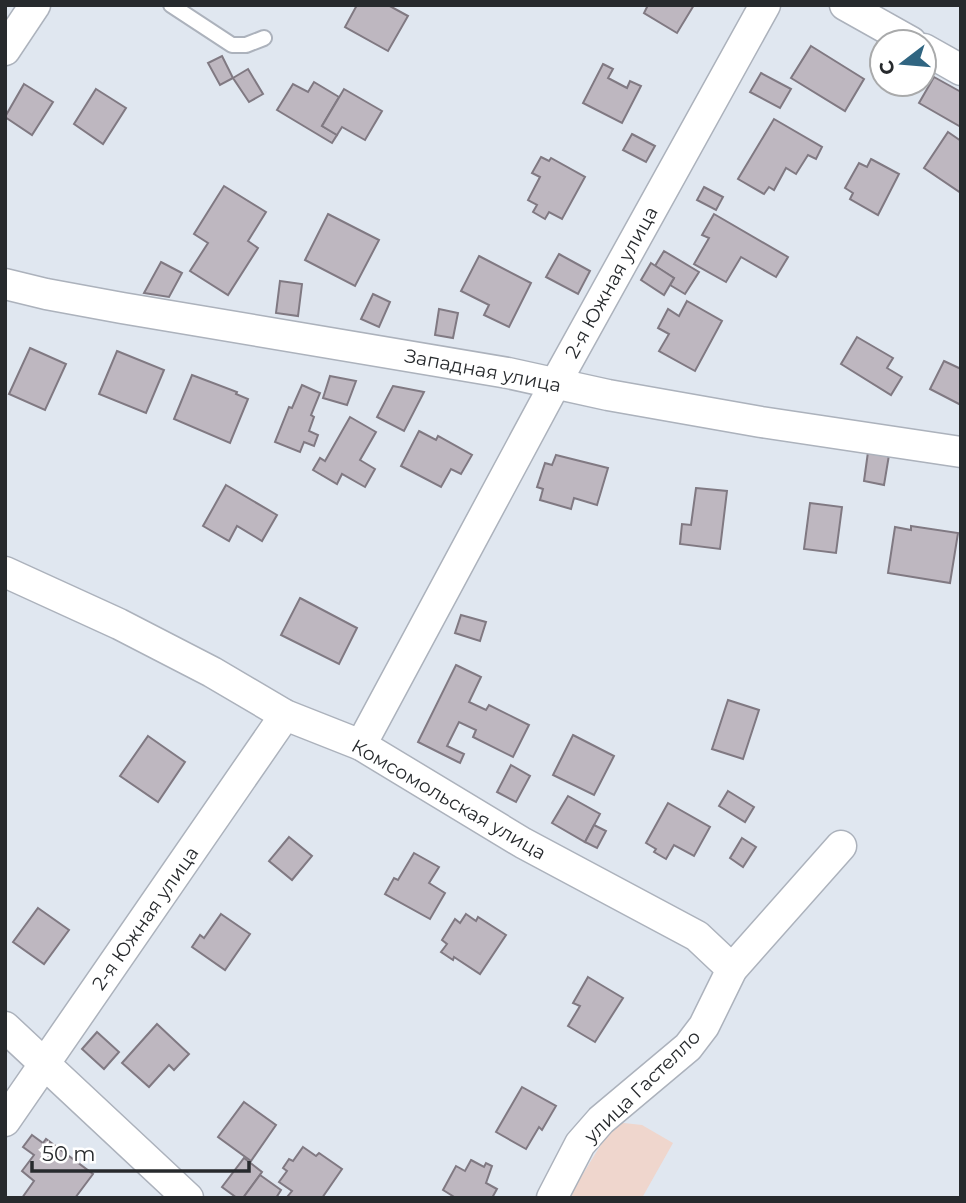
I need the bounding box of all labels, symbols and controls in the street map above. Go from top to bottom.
north arrow [868,28,938,98]
text: С [874,58,900,77]
street label: 2-я Южная улица [560,202,663,362]
street label: Западная улица [403,344,563,397]
street label: Комсомольская улица [347,734,550,865]
street label: 2-я Южная улица [87,842,204,994]
street label: улица Гастелло [579,1025,705,1148]
scale bar [32,1130,248,1174]
text: 50 m [42,1141,96,1166]

